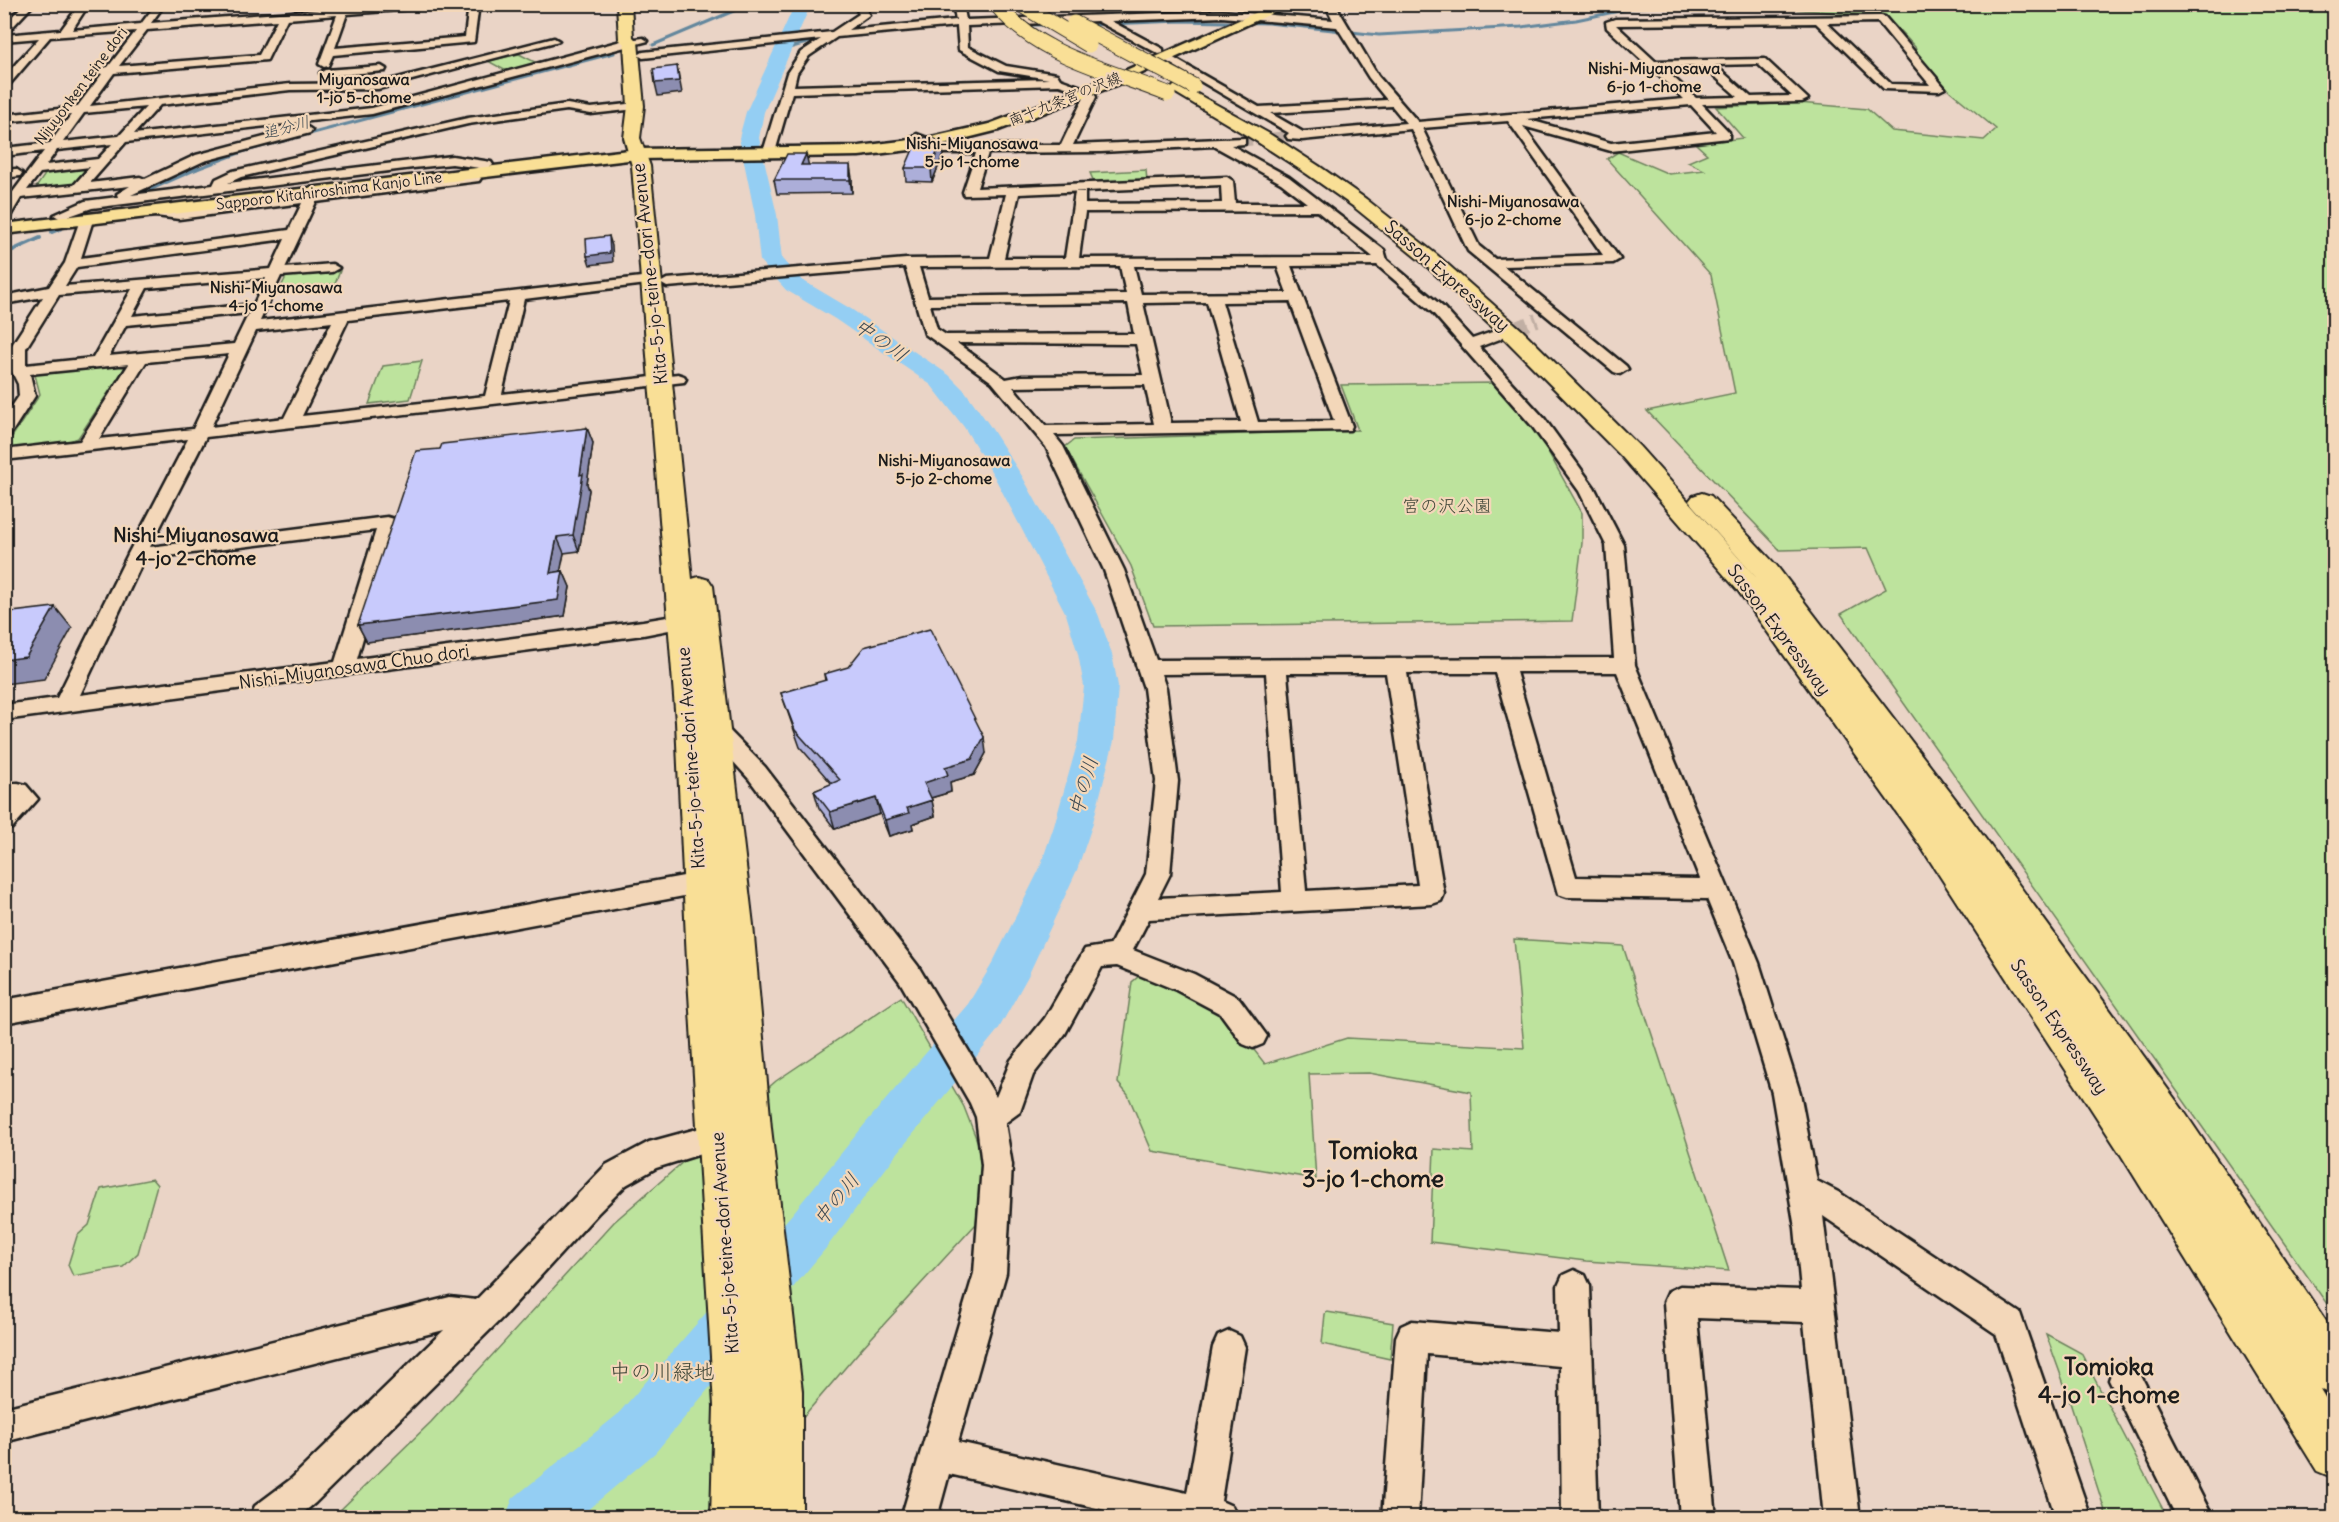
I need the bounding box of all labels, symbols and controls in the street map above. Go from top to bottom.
street label: Nijuyonken teine dori [30,23,131,148]
district label: Nishi-Miyanosawa 6-jo 1-chome [1588,58,1720,96]
street label: 南十九条宮の沢線 [1006,67,1124,130]
district label: Miyanosawa 1-jo 5-chome [317,69,412,107]
water label: 追分川 [260,111,312,143]
district label: Nishi-Miyanosawa 5-jo 1-chome [906,133,1038,171]
street label: Kita-5-jo-teine-dori Avenue [626,162,673,386]
street label: Sapporo Kitahiroshima Kanjo Line [215,167,443,214]
district label: Nishi-Miyanosawa 6-jo 2-chome [1447,191,1579,229]
street label: Sasson Expressway [1380,215,1515,336]
district label: Nishi-Miyanosawa 4-jo 1-chome [210,277,342,315]
water label: 中の川 [850,312,913,367]
district label: Nishi-Miyanosawa 5-jo 2-chome [878,450,1010,488]
park label: 宮の沢公園 [1402,494,1492,517]
district label: Nishi-Miyanosawa 4-jo 2-chome [113,522,279,570]
street label: Sasson Expressway [1723,559,1836,700]
street label: Nishi-Miyanosawa Chuo dori [237,639,471,694]
street label: Kita-5-jo-teine-dori Avenue [671,646,710,870]
water label: 中の川 [1062,754,1103,818]
street label: Sasson Expressway [2006,955,2113,1099]
street label: Kita-5-jo-teine-dori Avenue [705,1131,744,1355]
district label: Tomioka 3-jo 1-chome [1302,1135,1444,1193]
water label: 中の川 [807,1168,864,1230]
district label: Tomioka 4-jo 1-chome [2038,1351,2180,1409]
park label: 中の川緑地 [610,1358,715,1385]

